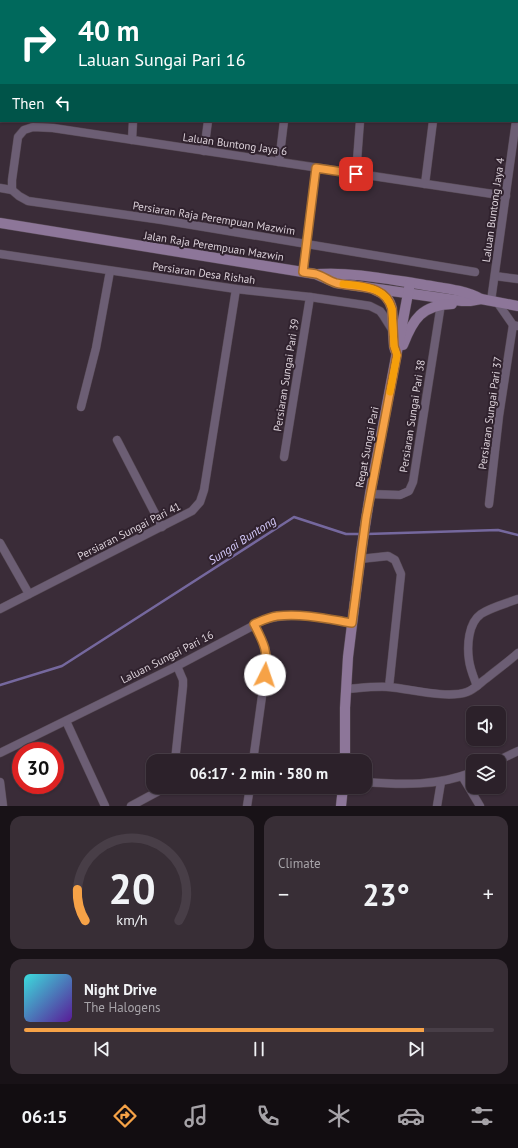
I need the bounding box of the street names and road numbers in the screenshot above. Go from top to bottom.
street label: Laluan Buntong Jaya 6 [182,130,288,158]
street label: Laluan Buntong Jaya 4 [479,157,507,263]
street label: Persiaran Raja Perempuan Mazwim [132,198,296,238]
street label: Jalan Raja Perempuan Mazwin [142,228,285,264]
street label: Persiaran Desa Rishah [152,259,256,287]
street label: Persiaran Sungai Pari 39 [270,318,302,432]
street label: Persiaran Sungai Pari 37 [475,356,505,470]
street label: Persiaran Sungai Pari 38 [396,359,428,473]
street label: Regat Sungai Pari [352,405,382,489]
street label: Persiaran Sungai Pari 41 [75,499,183,563]
street label: Laluan Sungai Pari 16 [118,628,216,686]

